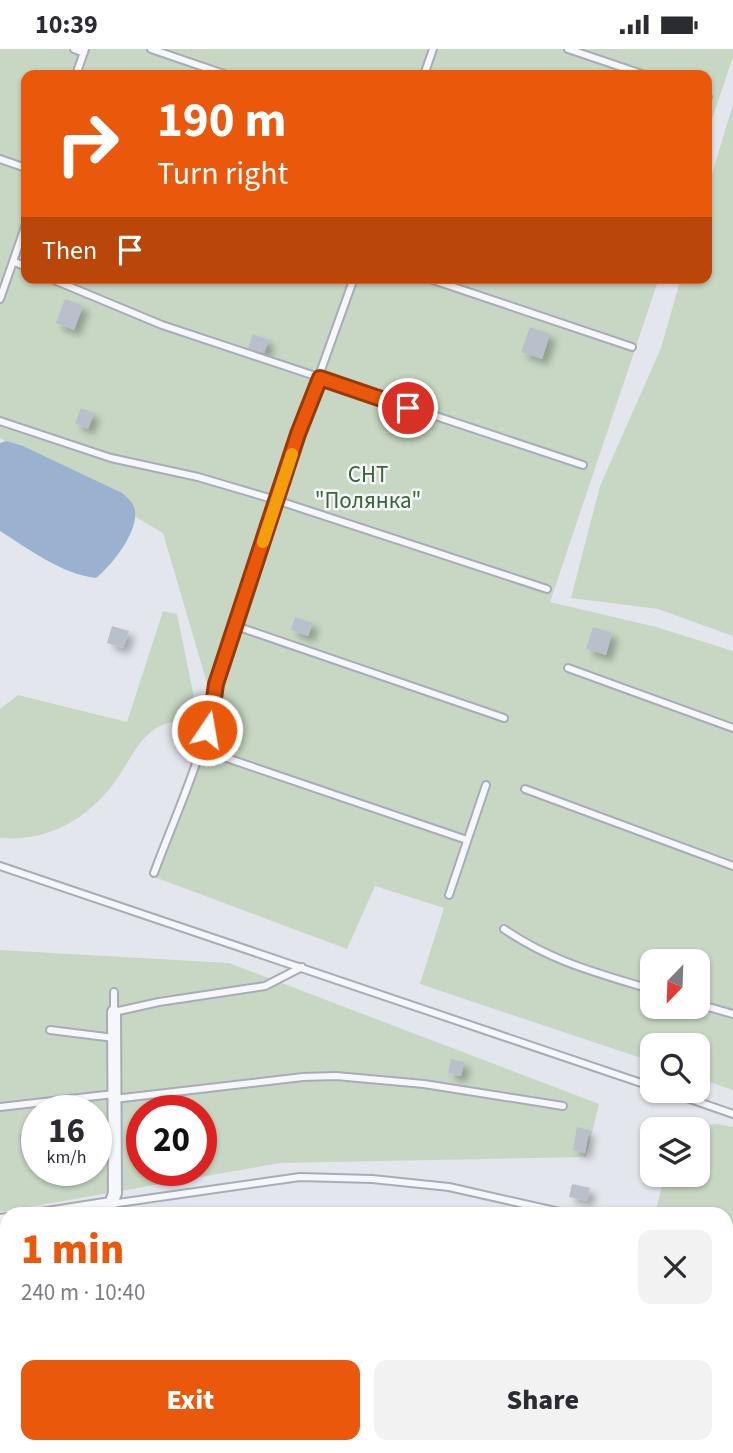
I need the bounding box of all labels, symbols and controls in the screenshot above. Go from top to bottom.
text: 10:39 [35,6,98,43]
text: 190 m [157,86,286,156]
icon: right [42,98,133,189]
text: Turn right [157,151,288,197]
icon: arrive [111,231,149,269]
text: Then [42,232,97,269]
pin [378,378,438,438]
icon: arrive [389,389,427,427]
park label: СНТ "Полянка" [315,458,421,517]
position arrow [170,693,244,767]
north arrow [640,949,710,1019]
map controls [640,949,710,1187]
button: search [640,1033,710,1103]
speed limit sign: 20 [126,1095,217,1186]
text: 16 [48,1106,85,1156]
button: layers [640,1117,710,1187]
text: km/h [47,1145,86,1170]
text: 1 min [21,1220,124,1280]
button: close [638,1230,712,1304]
text: 240 m · 10:40 [21,1276,145,1309]
button: Exit [21,1360,360,1440]
button: Share [374,1360,712,1440]

